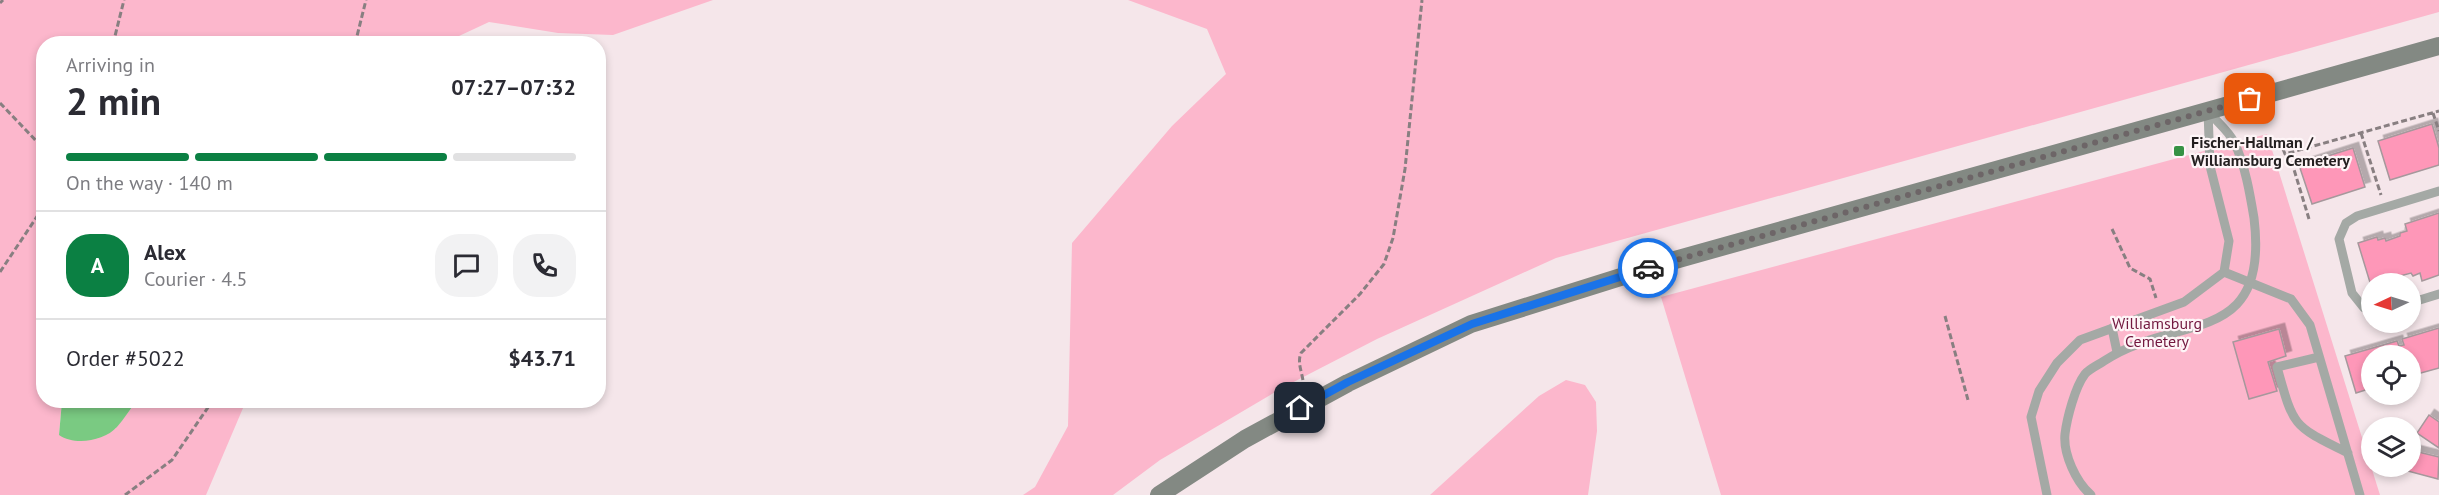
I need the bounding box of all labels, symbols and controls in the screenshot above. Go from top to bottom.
text: Arriving in [66,52,155,78]
text: 07:27–07:32 [451,73,576,101]
pin [2224,73,2275,124]
text: 2 min [66,75,161,126]
icon: bag [2233,82,2266,115]
place label: Fischer-Hallman / Williamsburg Cemetery [2191,132,2350,170]
marker: Fischer-Hallman / Williamsburg Cemetery [2172,144,2186,158]
text: On the way · 140 m [66,170,233,196]
button: chat [435,234,498,297]
button: phone [513,234,576,297]
text: Alex [144,238,186,266]
courier [1618,238,1678,298]
text: A [91,251,104,279]
icon: car [1632,252,1665,285]
text: Courier · 4.5 [144,266,247,292]
north arrow [2361,273,2421,333]
map controls [2361,273,2421,477]
park label: Williamsburg Cemetery [2112,313,2202,351]
text: Order #5022 [66,344,185,372]
text: $43.71 [508,344,576,372]
button: locate [2361,345,2421,405]
pin [1274,382,1325,433]
icon: home [1283,391,1316,424]
button: layers [2361,417,2421,477]

